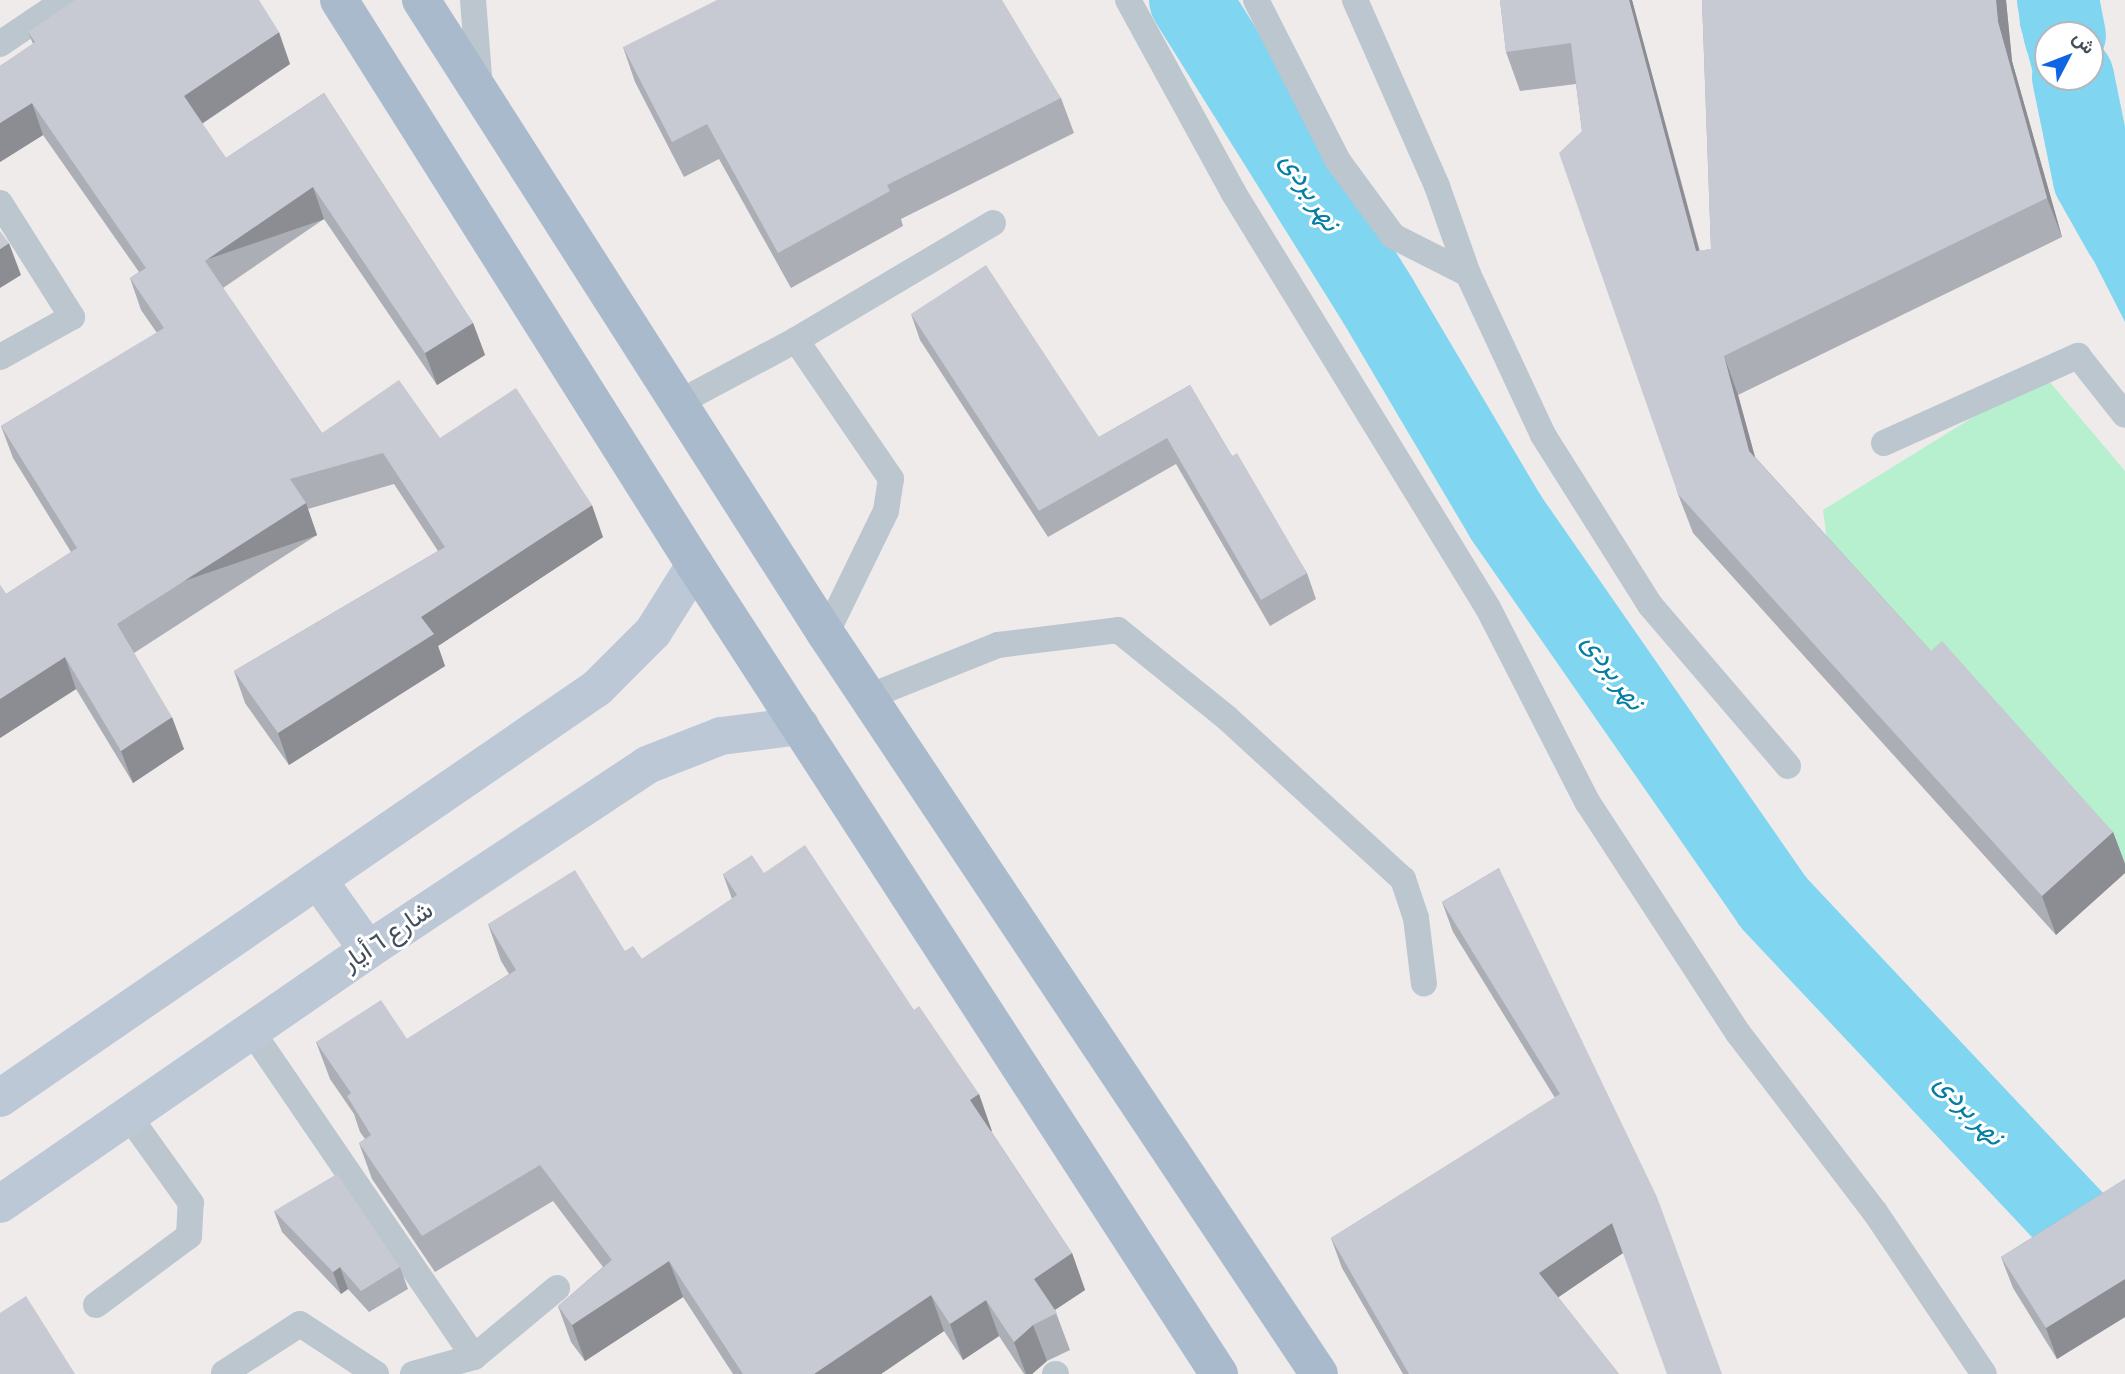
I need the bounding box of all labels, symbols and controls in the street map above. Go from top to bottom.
north arrow [2034,21,2104,91]
text: ش [2069,28,2098,58]
water label: نهر بردى [1273,146,1347,238]
water label: نهر بردى [1574,627,1652,717]
street label: شارع ٦ أيار [336,895,440,979]
water label: نهر بردى [1927,1067,2011,1153]

